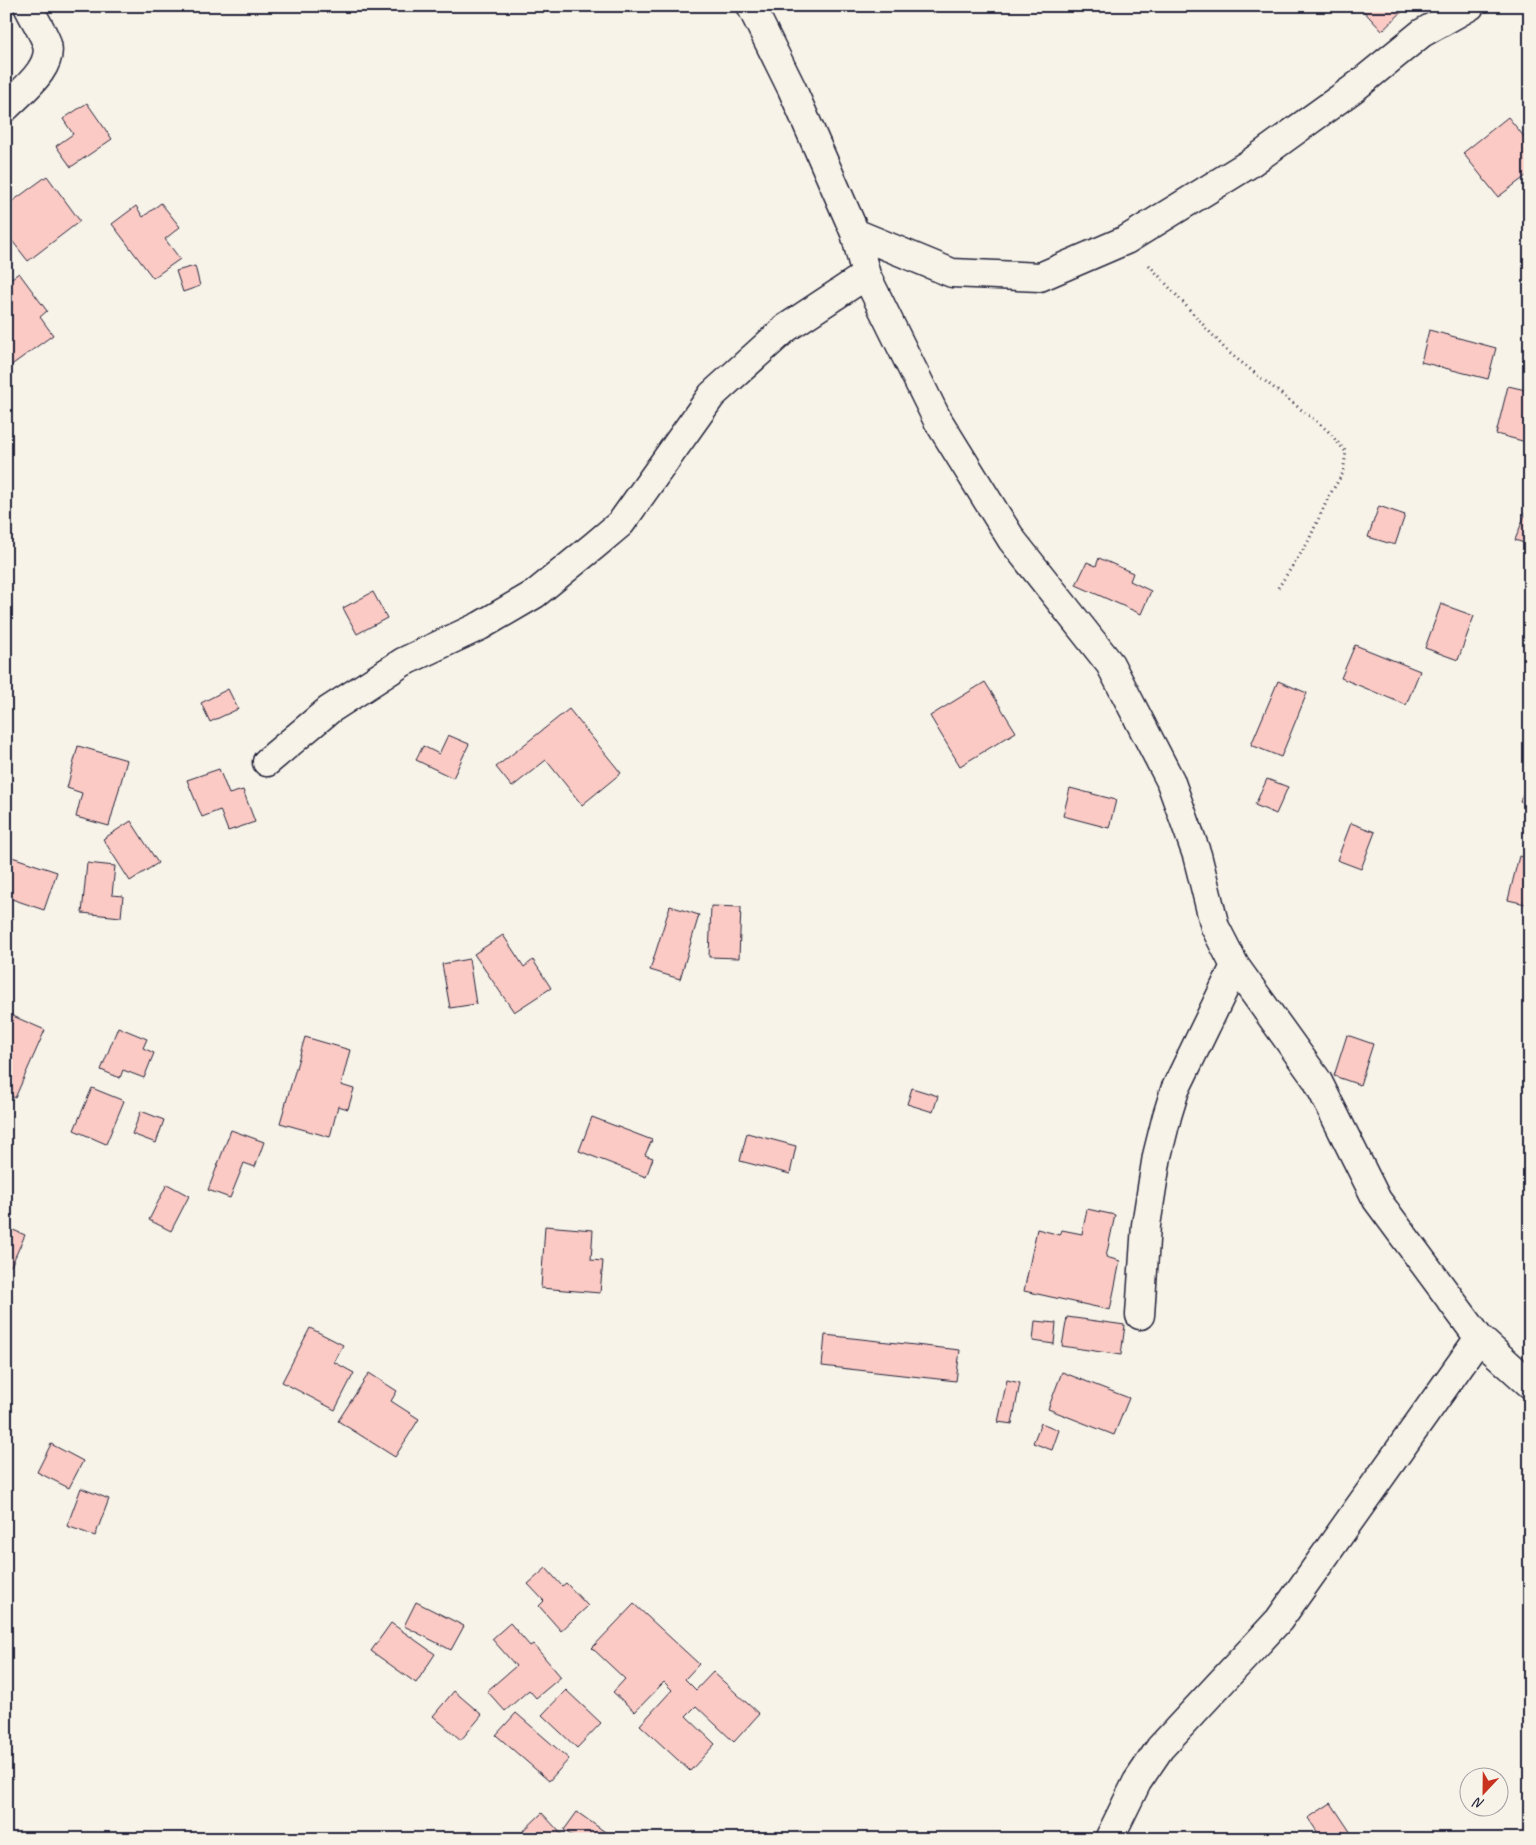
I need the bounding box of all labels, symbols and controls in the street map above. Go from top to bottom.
north arrow [1458,1768,1508,1818]
text: N [1470,1793,1487,1813]

